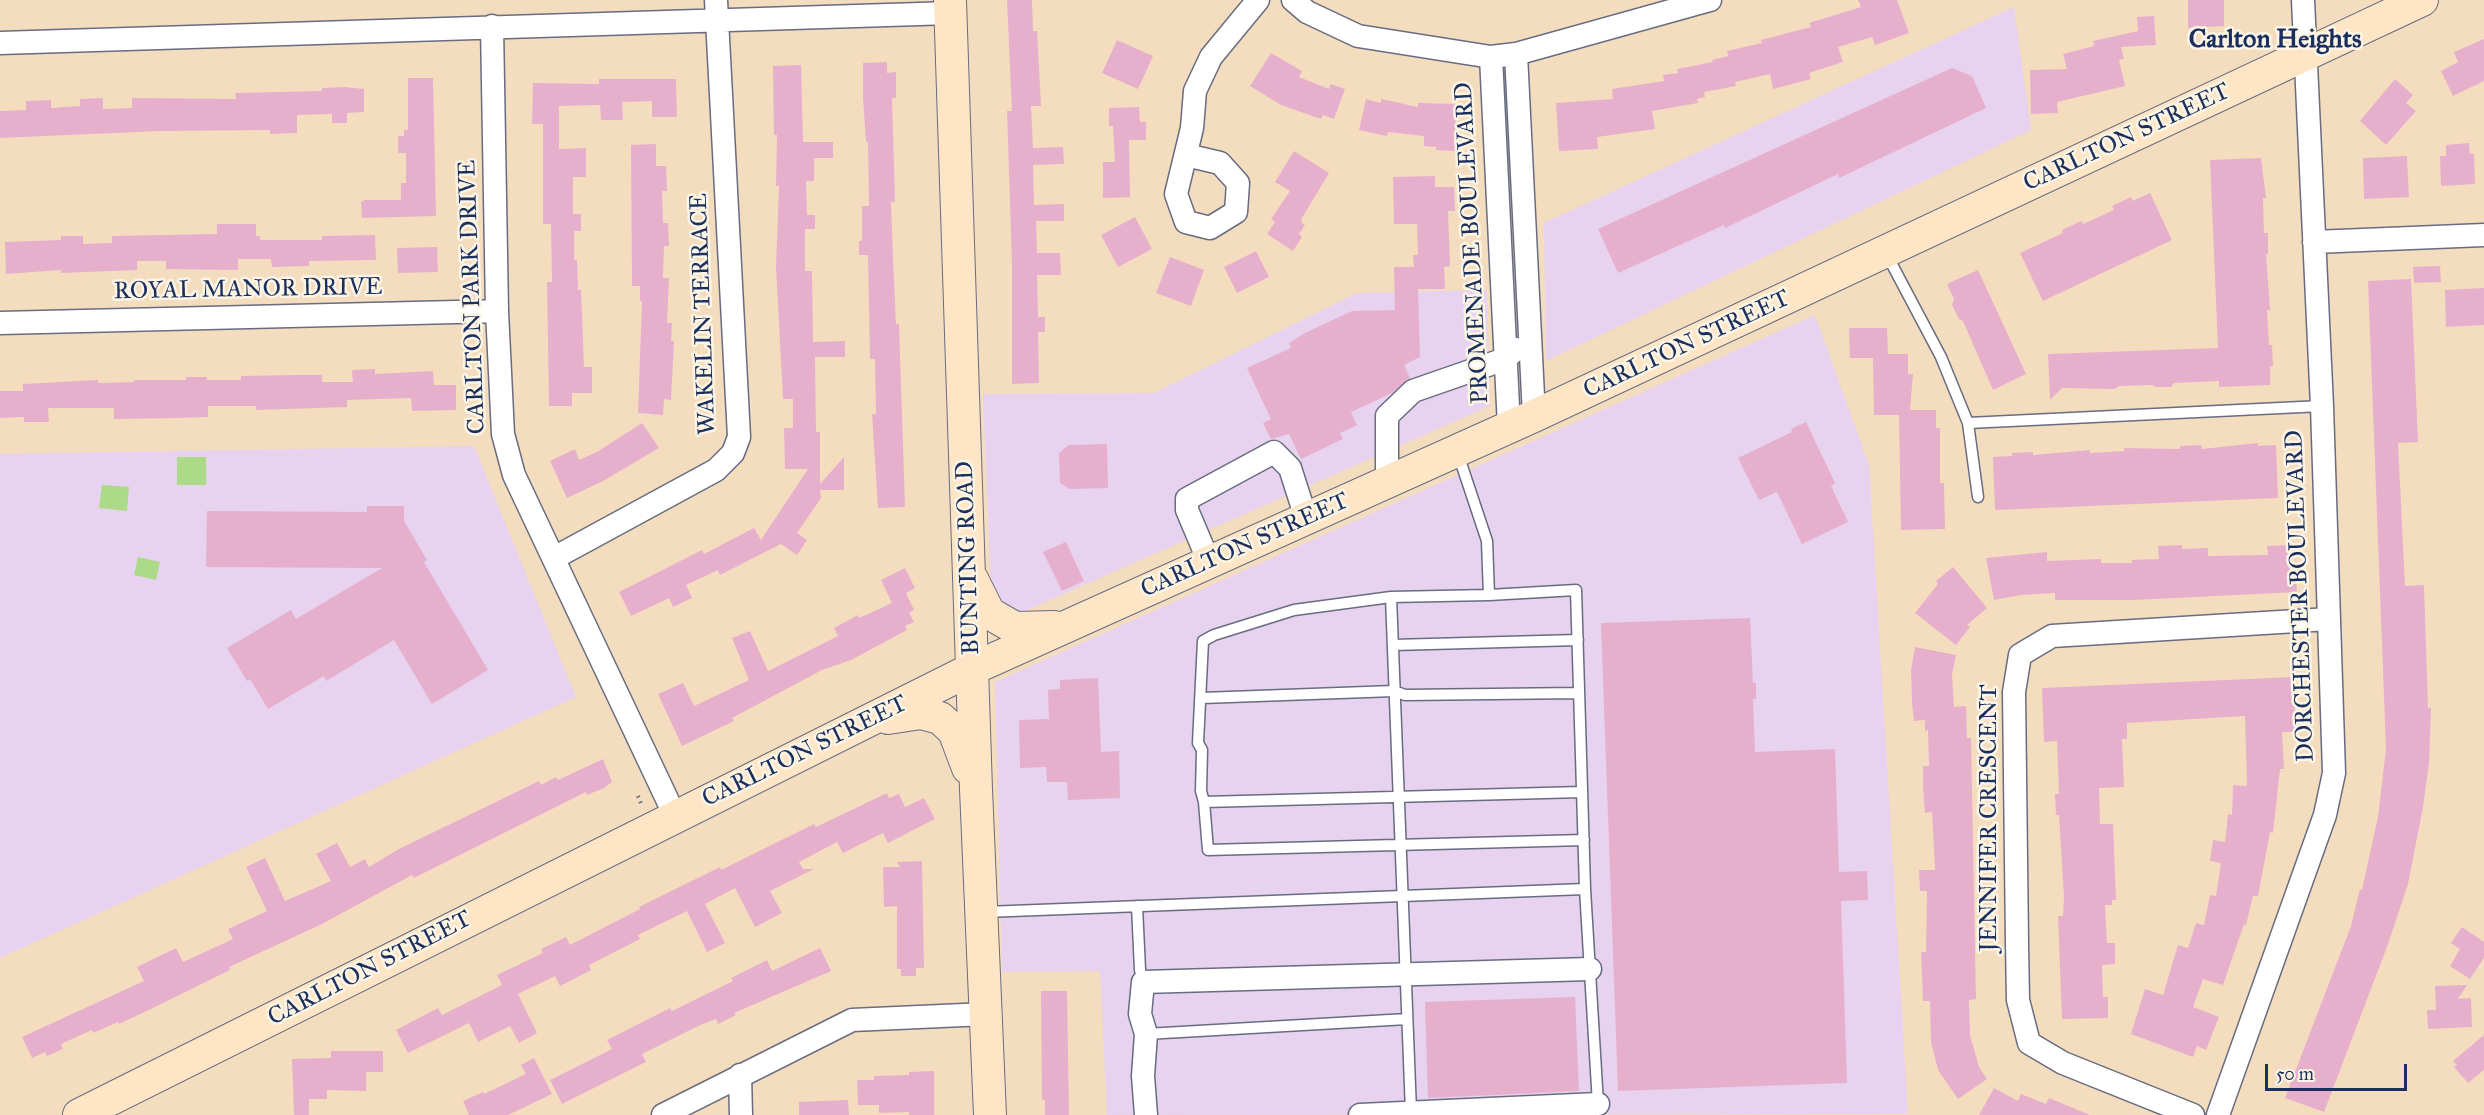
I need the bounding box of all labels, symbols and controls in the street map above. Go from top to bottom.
district label: Carlton Heights [2189,25,2361,57]
street label: CARLTON STREET [2019,78,2235,198]
street label: PROMENADE BOULEVARD [1450,81,1496,405]
street label: CARLTON PARK DRIVE [454,159,492,435]
street label: WAKELIN TERRACE [685,192,723,436]
street label: ROYAL MANOR DRIVE [113,273,383,307]
street label: CARLTON STREET [1579,285,1795,405]
street label: DORCHESTER BOULEVARD [2281,430,2321,762]
street label: BUNTING ROAD [951,461,987,655]
street label: CARLTON STREET [1137,487,1353,605]
street label: JENNIFER CRESCENT [1976,684,2004,952]
street label: CARLTON STREET [698,690,912,814]
street label: CARLTON STREET [263,905,477,1033]
scale bar [2268,1052,2410,1090]
text: 50 m [2276,1063,2314,1085]

